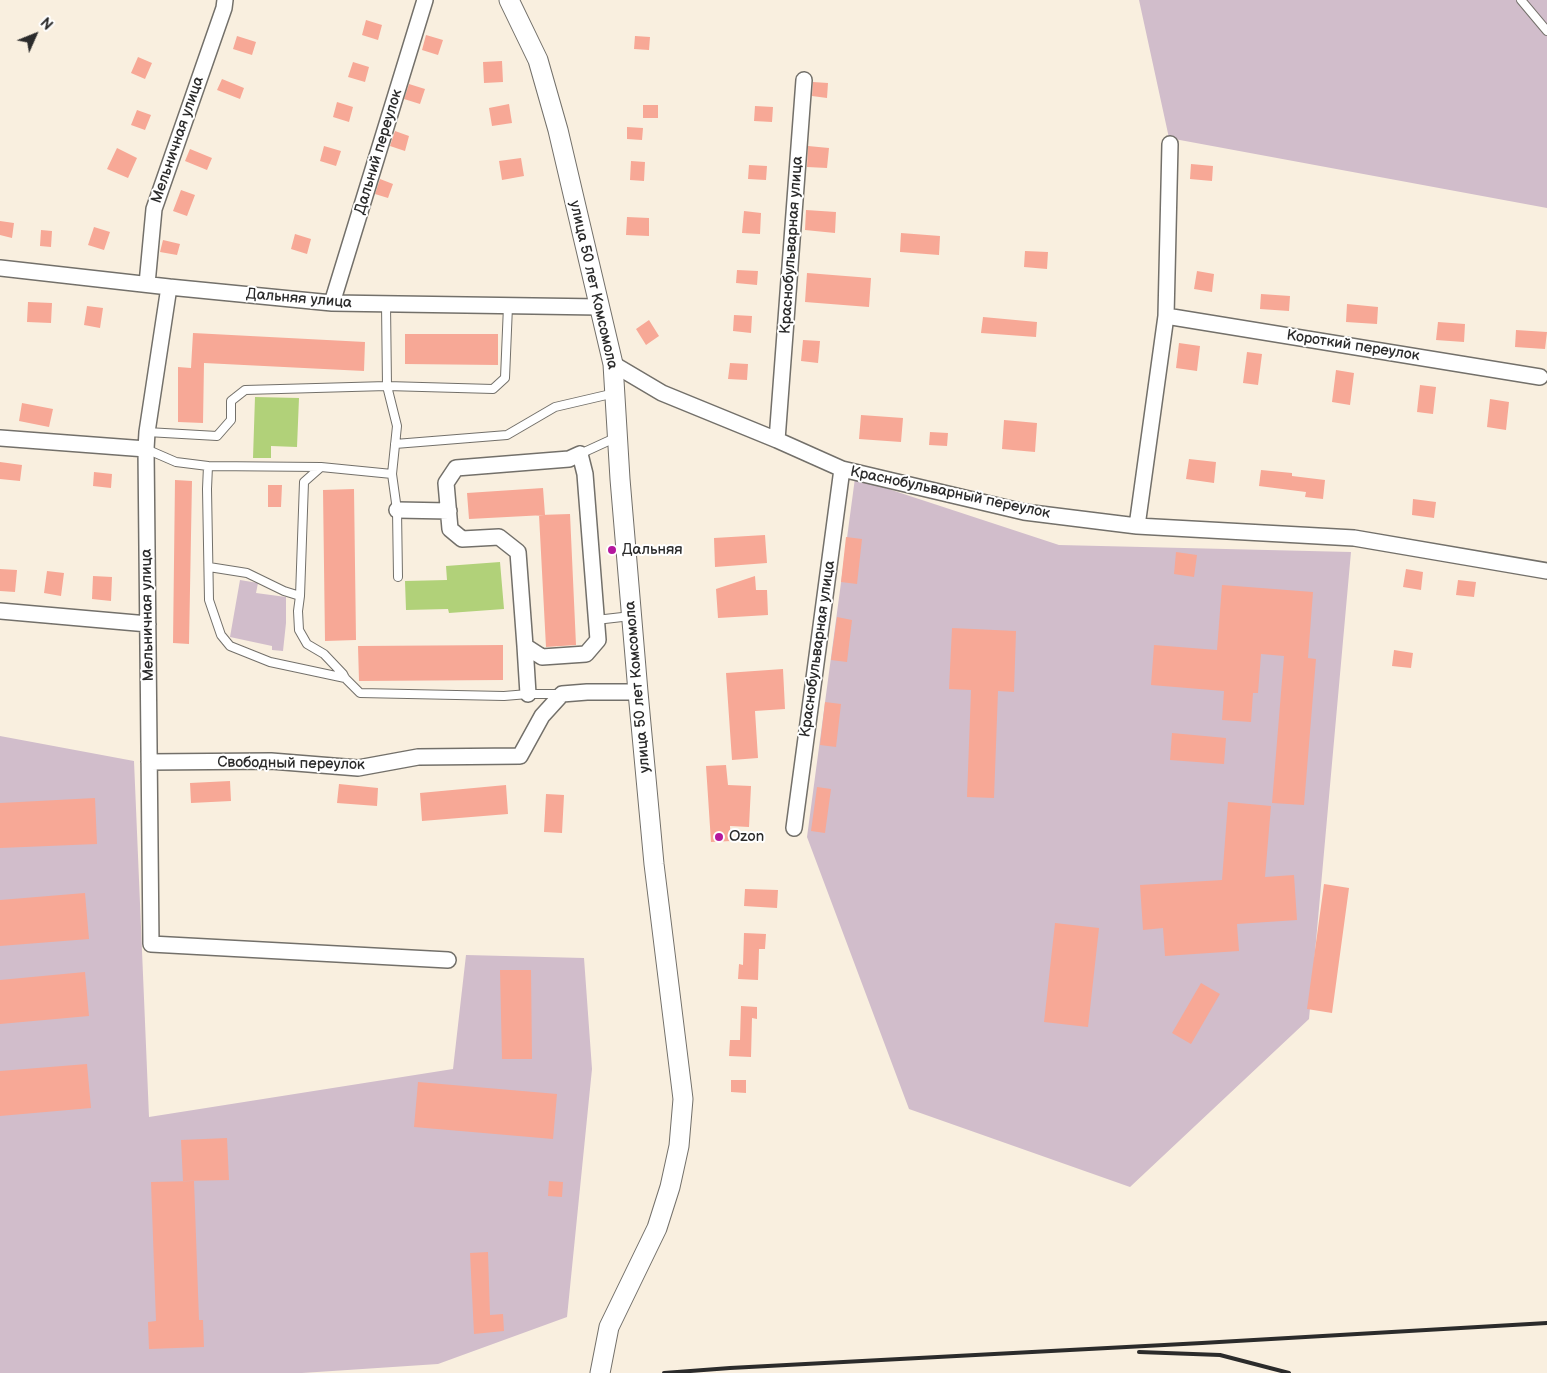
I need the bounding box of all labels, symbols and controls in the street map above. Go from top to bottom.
north arrow [10,10,60,60]
text: N [36,15,56,34]
street label: Мельничная улица [148,74,208,206]
street label: Дальний переулок [351,87,407,217]
street label: Краснобульварная улица [777,156,807,334]
street label: улица 50 лет Комсомола [565,199,621,371]
street label: Дальняя улица [245,285,353,313]
street label: Короткий переулок [1285,327,1421,365]
street label: Краснобульварный переулок [848,463,1052,523]
place label: Дальняя [622,541,683,559]
marker: Дальняя [606,544,618,556]
street label: Мельничная улица [138,549,158,681]
street label: Краснобульварная улица [797,560,839,738]
street label: улица 50 лет Комсомола [622,600,654,774]
street label: Свободный переулок [217,754,365,774]
place label: Ozon [729,828,764,846]
marker: Ozon [713,831,725,843]

